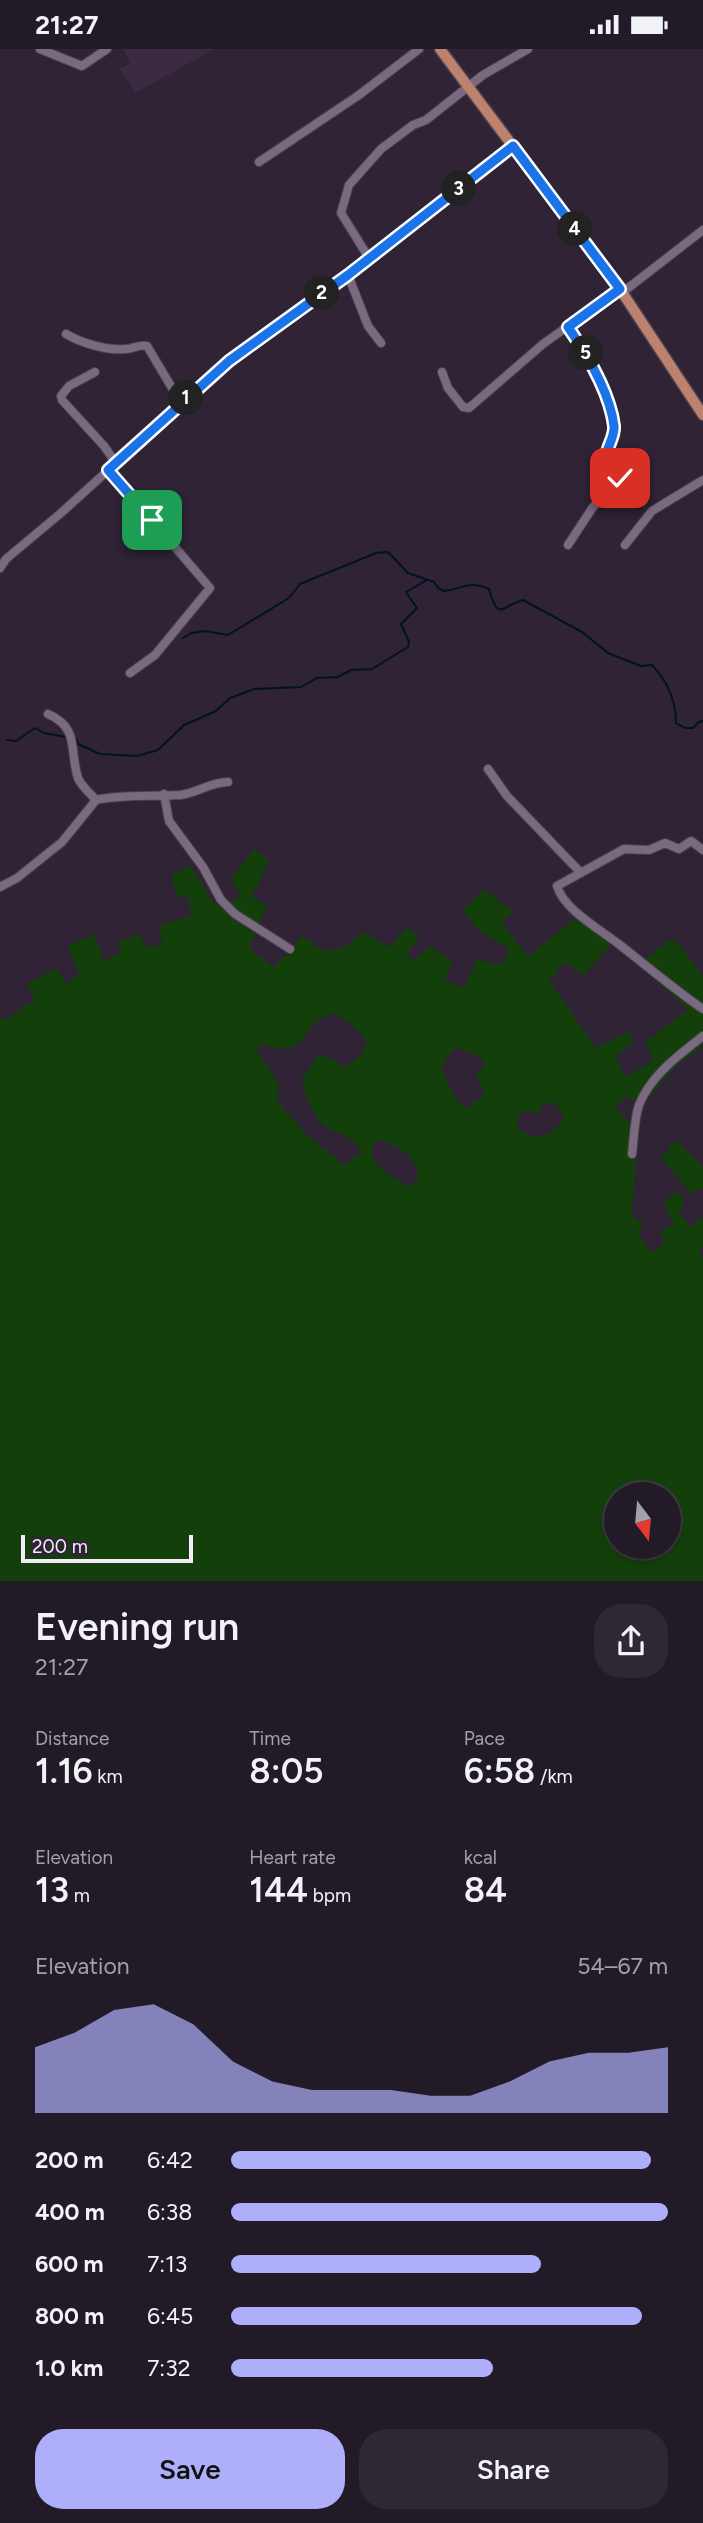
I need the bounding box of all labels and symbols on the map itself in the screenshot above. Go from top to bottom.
pin: 3 [442,171,476,207]
pin: 4 [558,211,592,247]
pin: 2 [304,275,340,311]
pin: 5 [568,335,604,371]
pin: 1 [168,381,204,415]
pin [590,448,650,508]
pin [122,490,182,550]
north arrow [604,1482,681,1559]
scale bar [21,1533,192,1564]

